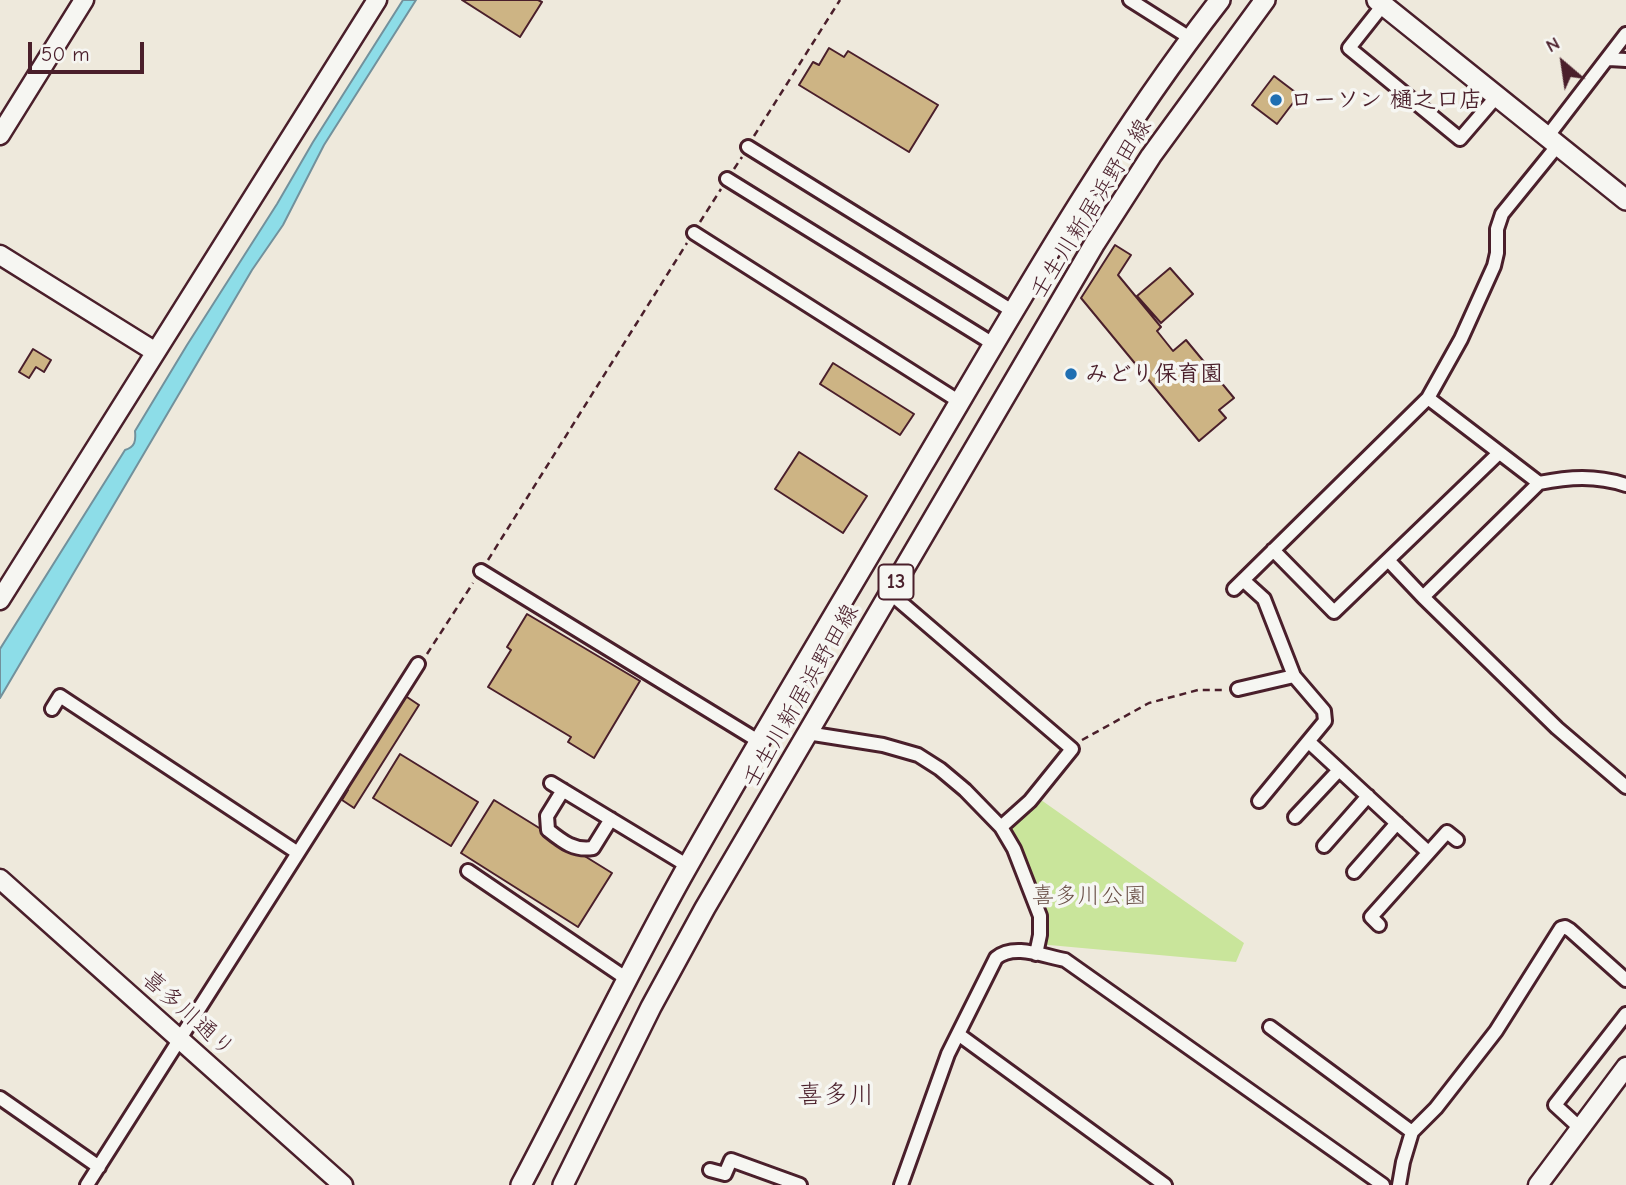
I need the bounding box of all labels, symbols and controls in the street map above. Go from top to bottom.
scale bar [32,28,147,72]
north arrow [1528,28,1598,98]
text: N [1542,32,1564,57]
text: 50 m [41,42,90,66]
place label: ローソン 樋之口店 [1290,86,1482,114]
marker: ローソン 樋之口店 [1268,92,1284,108]
street label: 壬生川新居浜野田線 [1024,114,1158,304]
place label: みどり保育園 [1085,360,1223,388]
marker: みどり保育園 [1063,366,1079,382]
road number: 13 [878,564,914,600]
street label: 壬生川新居浜野田線 [737,599,865,793]
park label: 喜多川公園 [1032,882,1146,910]
street label: 喜多川通り [136,965,240,1063]
district label: 喜多川 [797,1080,875,1112]

